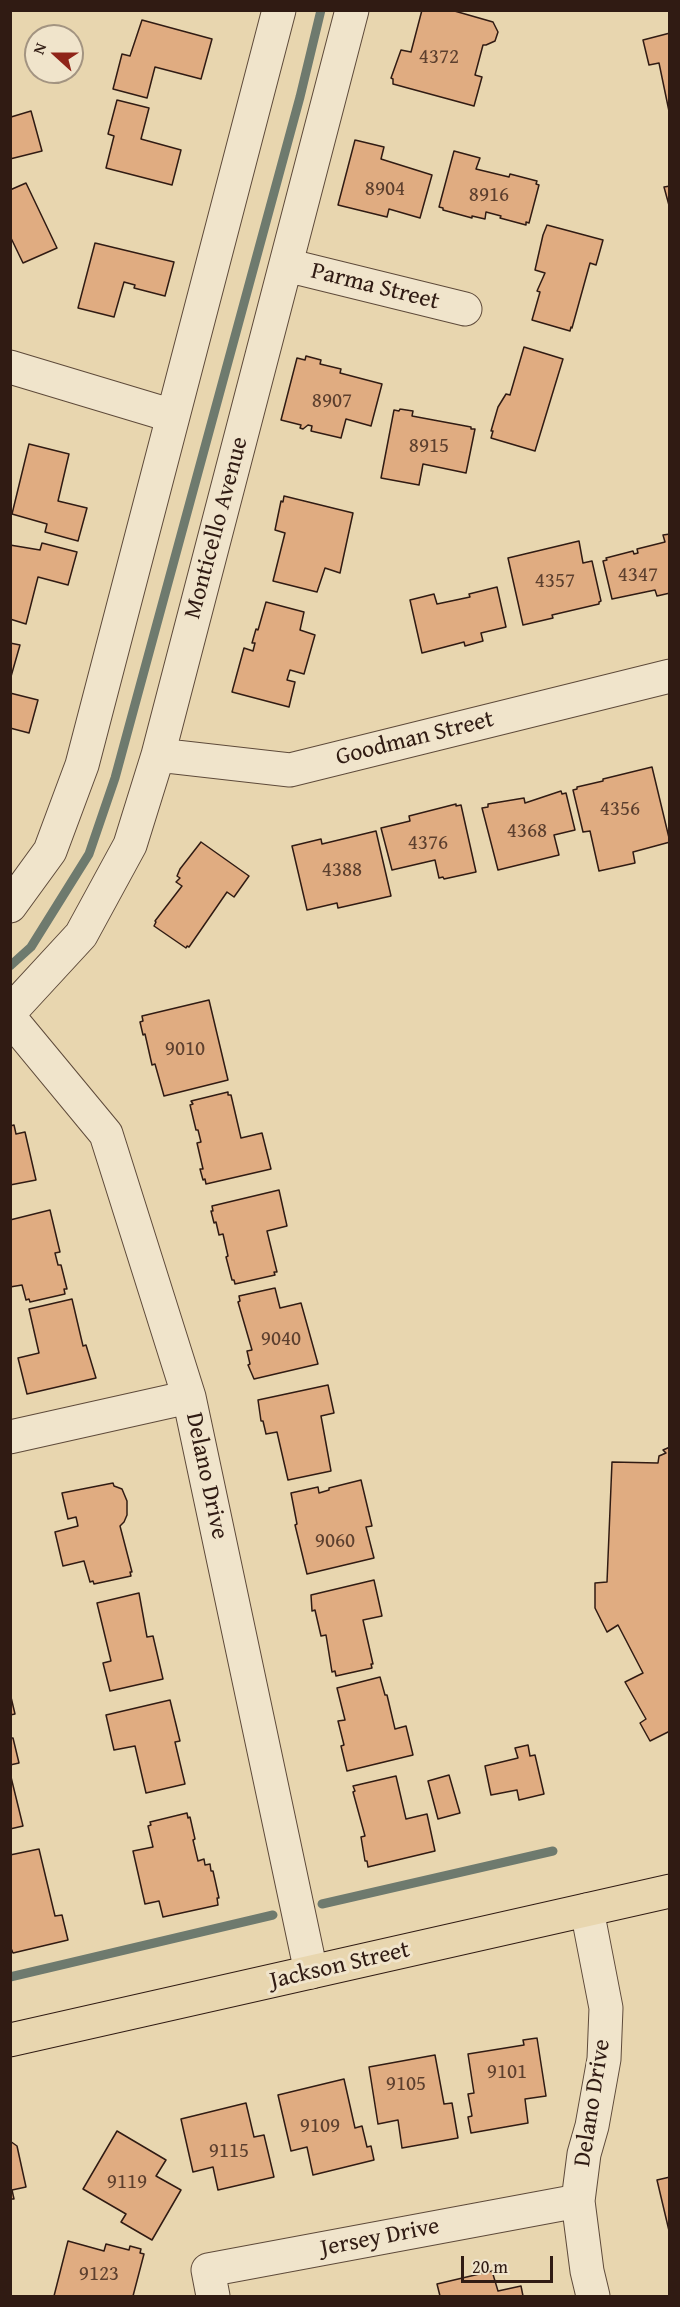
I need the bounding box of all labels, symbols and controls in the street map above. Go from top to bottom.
north arrow [24,24,84,84]
text: N [26,39,52,58]
house number: 4372 [419,45,459,71]
house number: 8904 [365,177,405,203]
house number: 8916 [469,183,509,209]
street label: Parma Street [308,257,442,317]
house number: 8907 [312,389,352,415]
street label: Monticello Avenue [179,434,255,622]
house number: 8915 [409,434,449,460]
house number: 4347 [618,563,658,589]
house number: 4357 [535,569,575,595]
street label: Goodman Street [333,705,497,773]
house number: 4356 [600,797,640,823]
house number: 4368 [507,819,547,845]
house number: 4376 [408,831,448,857]
house number: 4388 [322,858,362,884]
house number: 9010 [165,1037,205,1063]
house number: 9040 [261,1327,301,1353]
street label: Delano Drive [179,1410,233,1542]
house number: 9060 [315,1529,355,1555]
street label: Jackson Street [267,1936,413,1996]
street label: Delano Drive [569,2037,617,2169]
house number: 9101 [487,2060,527,2086]
house number: 9105 [386,2072,426,2098]
house number: 9109 [300,2114,340,2140]
house number: 9115 [209,2139,249,2165]
house number: 9119 [107,2170,147,2196]
street label: Jersey Drive [318,2212,442,2264]
scale bar [464,2244,556,2282]
text: 20 m [472,2253,508,2280]
house number: 9123 [79,2262,119,2288]

